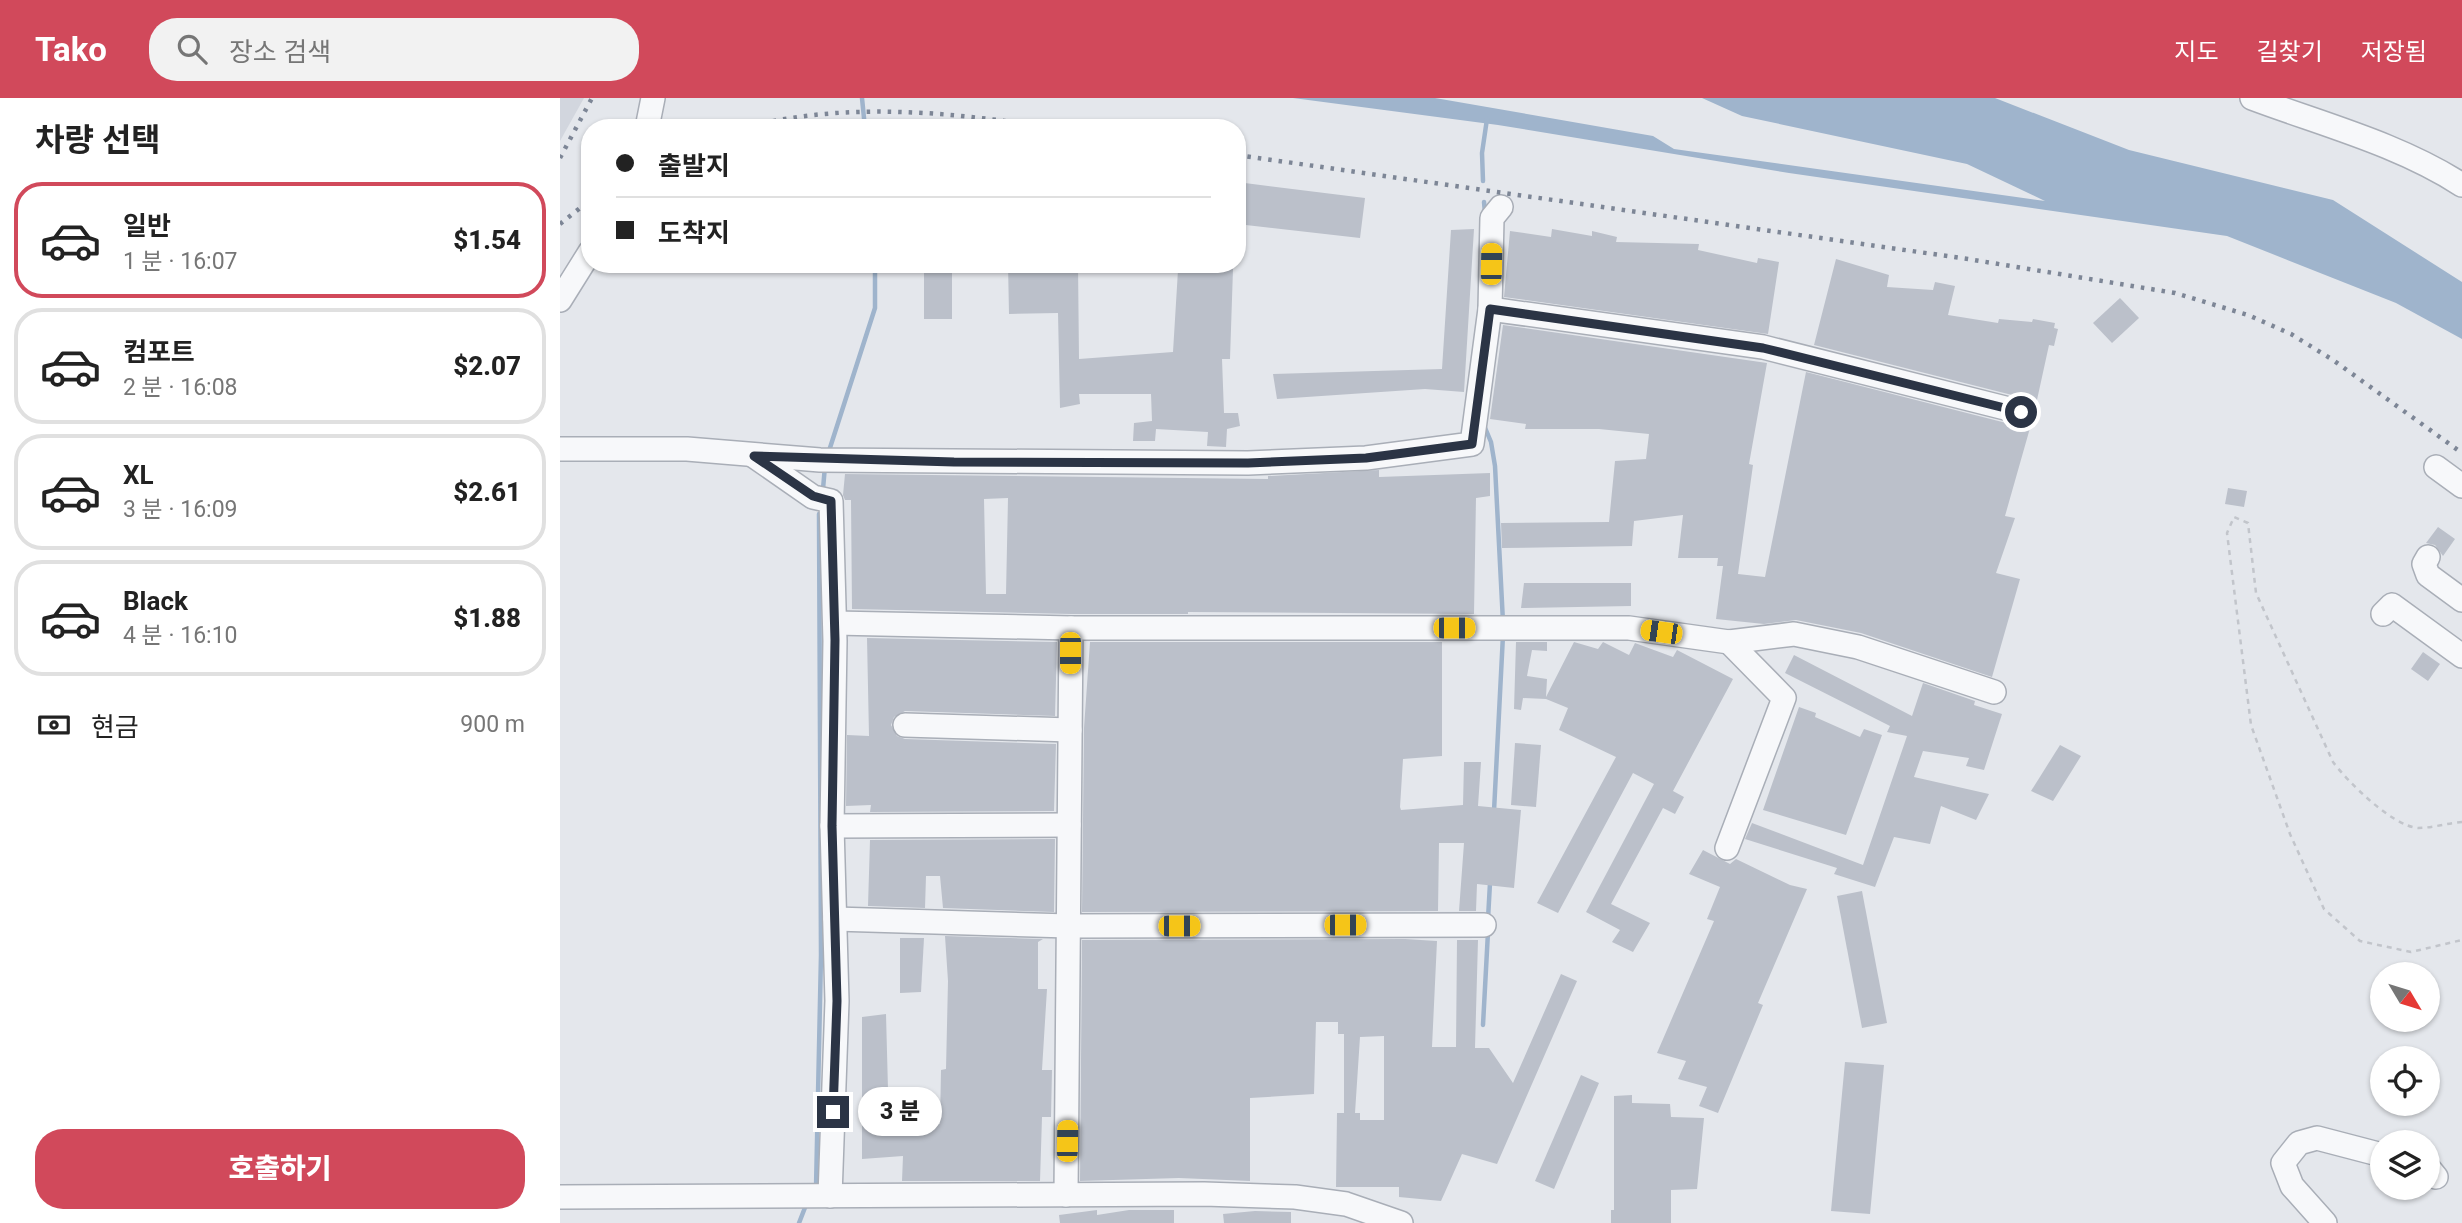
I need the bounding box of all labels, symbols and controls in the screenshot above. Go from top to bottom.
search box [149,18,639,81]
text: Tako [35,30,107,69]
icon: search [173,30,211,68]
text: 장소 검색 [229,37,331,67]
text: 지도 [2174,38,2219,66]
text: 길찾기 [2257,38,2323,66]
text: 저장됨 [2361,38,2427,66]
text: 차량 선택 [35,121,161,159]
text: 출발지 [658,151,730,181]
icon: car [39,209,102,272]
text: 일반 [123,211,171,241]
text: 도착지 [658,218,730,248]
text: $1.54 [453,225,521,255]
car [1481,243,1502,285]
text: 1 분 · 16:07 [123,248,238,275]
icon: car [39,335,102,398]
text: 컴포트 [123,337,195,367]
text: $2.07 [453,351,521,381]
text: 2 분 · 16:08 [123,374,238,401]
route start [2005,396,2037,428]
text: XL [123,460,154,490]
icon: car [39,461,102,524]
text: $2.61 [453,477,521,507]
text: 3 분 · 16:09 [123,496,238,523]
text: Black [123,586,188,616]
icon: car [39,587,102,650]
text: $1.88 [453,603,521,633]
car [1434,618,1476,639]
car [1639,619,1684,645]
text: 4 분 · 16:10 [123,622,238,649]
car [1060,632,1081,674]
icon: cash [35,706,73,744]
text: 900 m [460,711,525,738]
text: 현금 [91,712,139,742]
car [1325,915,1367,936]
car [1159,916,1201,937]
north arrow [2370,962,2440,1032]
map controls [2370,962,2440,1200]
button: locate [2370,1046,2440,1116]
callout: 3 분 [858,1088,942,1136]
route end [817,1096,849,1128]
text: 3 분 [880,1098,920,1125]
car [1057,1120,1078,1162]
button: 호출하기 [35,1129,525,1209]
button: layers [2370,1130,2440,1200]

